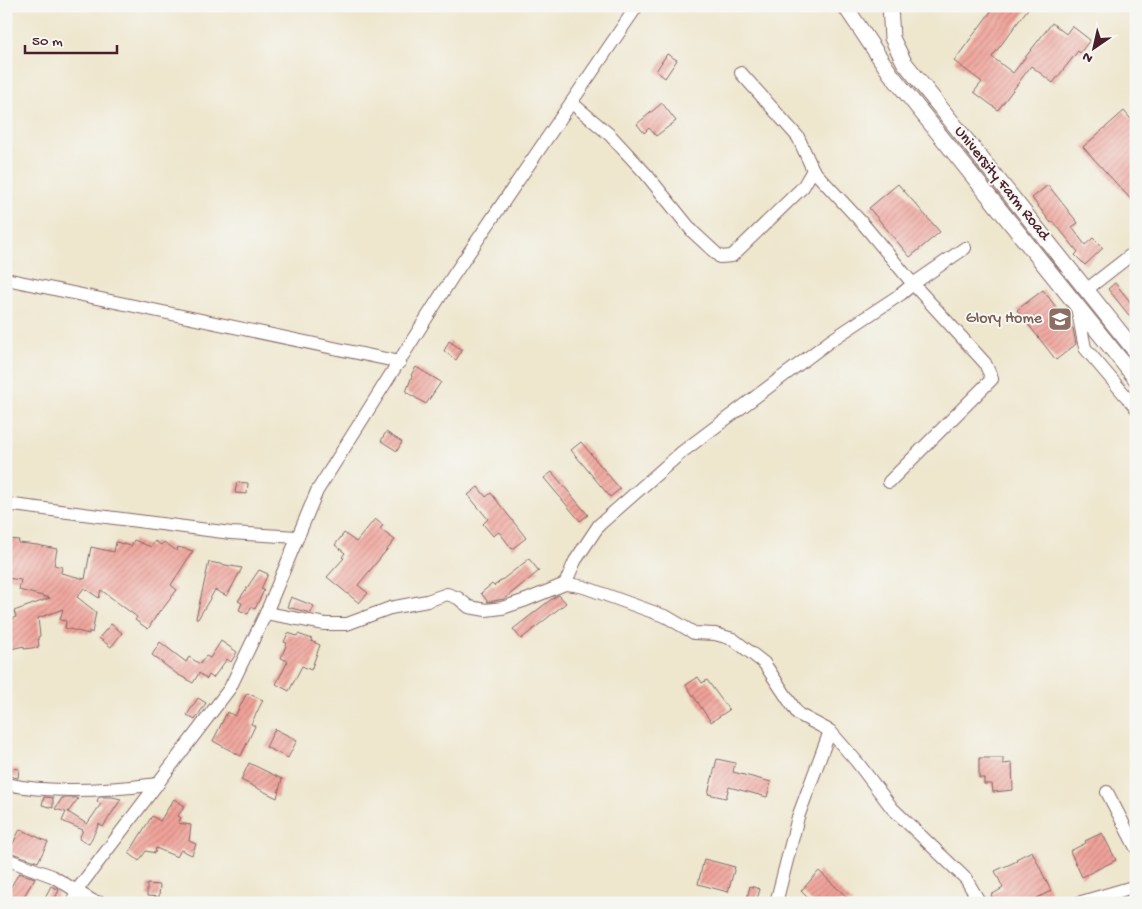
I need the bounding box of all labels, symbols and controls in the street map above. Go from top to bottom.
scale bar [25,22,118,54]
north arrow [1070,22,1120,72]
text: 50 m [32,33,63,51]
text: N [1080,47,1097,66]
street label: University Farm Road [949,123,1054,246]
school or university icon: Glory Home [1047,306,1073,332]
place label: Glory Home [966,310,1043,329]

